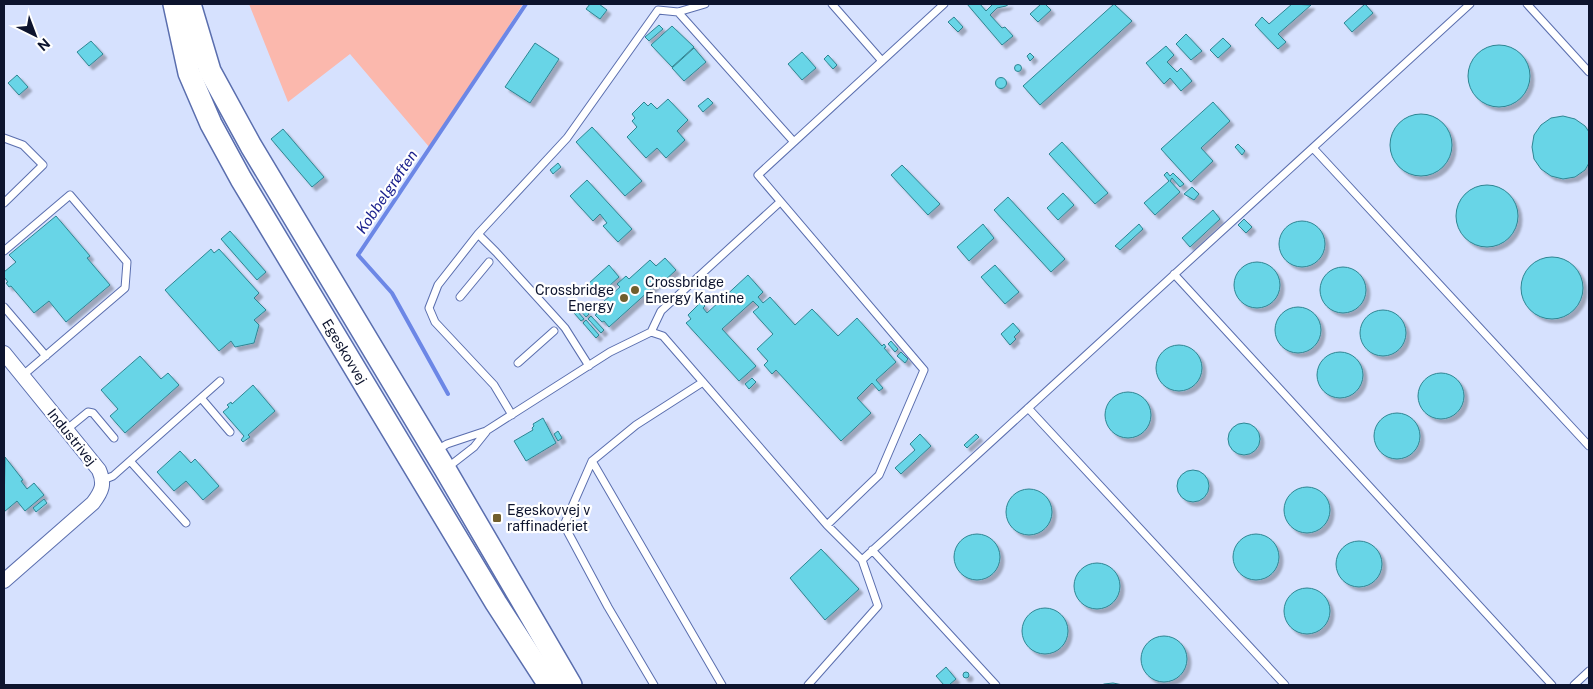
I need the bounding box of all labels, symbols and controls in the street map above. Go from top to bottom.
north arrow [10,10,60,60]
text: N [34,35,53,54]
water label: Kobbelgrøften [352,147,421,237]
place label: Crossbridge Energy Kantine [645,274,744,306]
place label: Crossbridge Energy [535,282,615,314]
marker: Crossbridge Energy Kantine [629,284,641,296]
marker: Crossbridge Energy [618,292,630,304]
street label: Egeskovvej [319,316,370,387]
street label: Industrivej [44,405,100,469]
place label: Egeskovvej v raffinaderiet [507,502,590,534]
marker: Egeskovvej v raffinaderiet [491,512,503,524]

